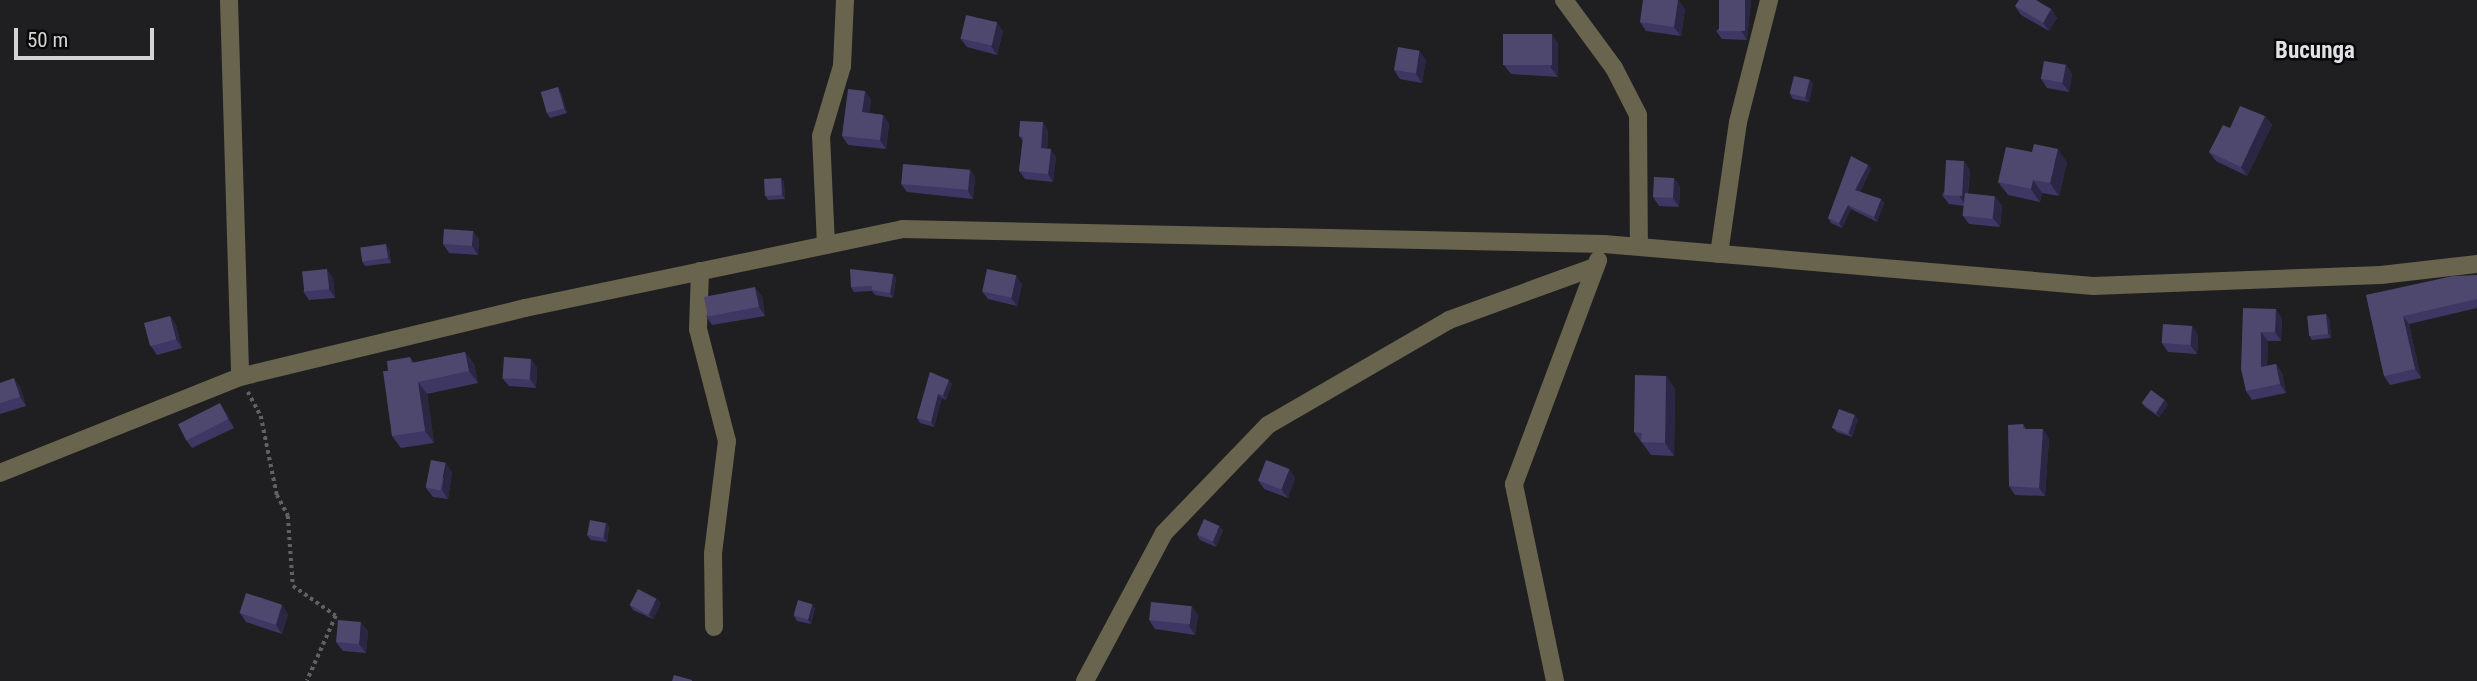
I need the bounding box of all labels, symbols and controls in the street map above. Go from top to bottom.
scale bar [18,14,158,58]
text: 50 m [27,28,68,52]
district label: Bucunga [2275,37,2355,65]

